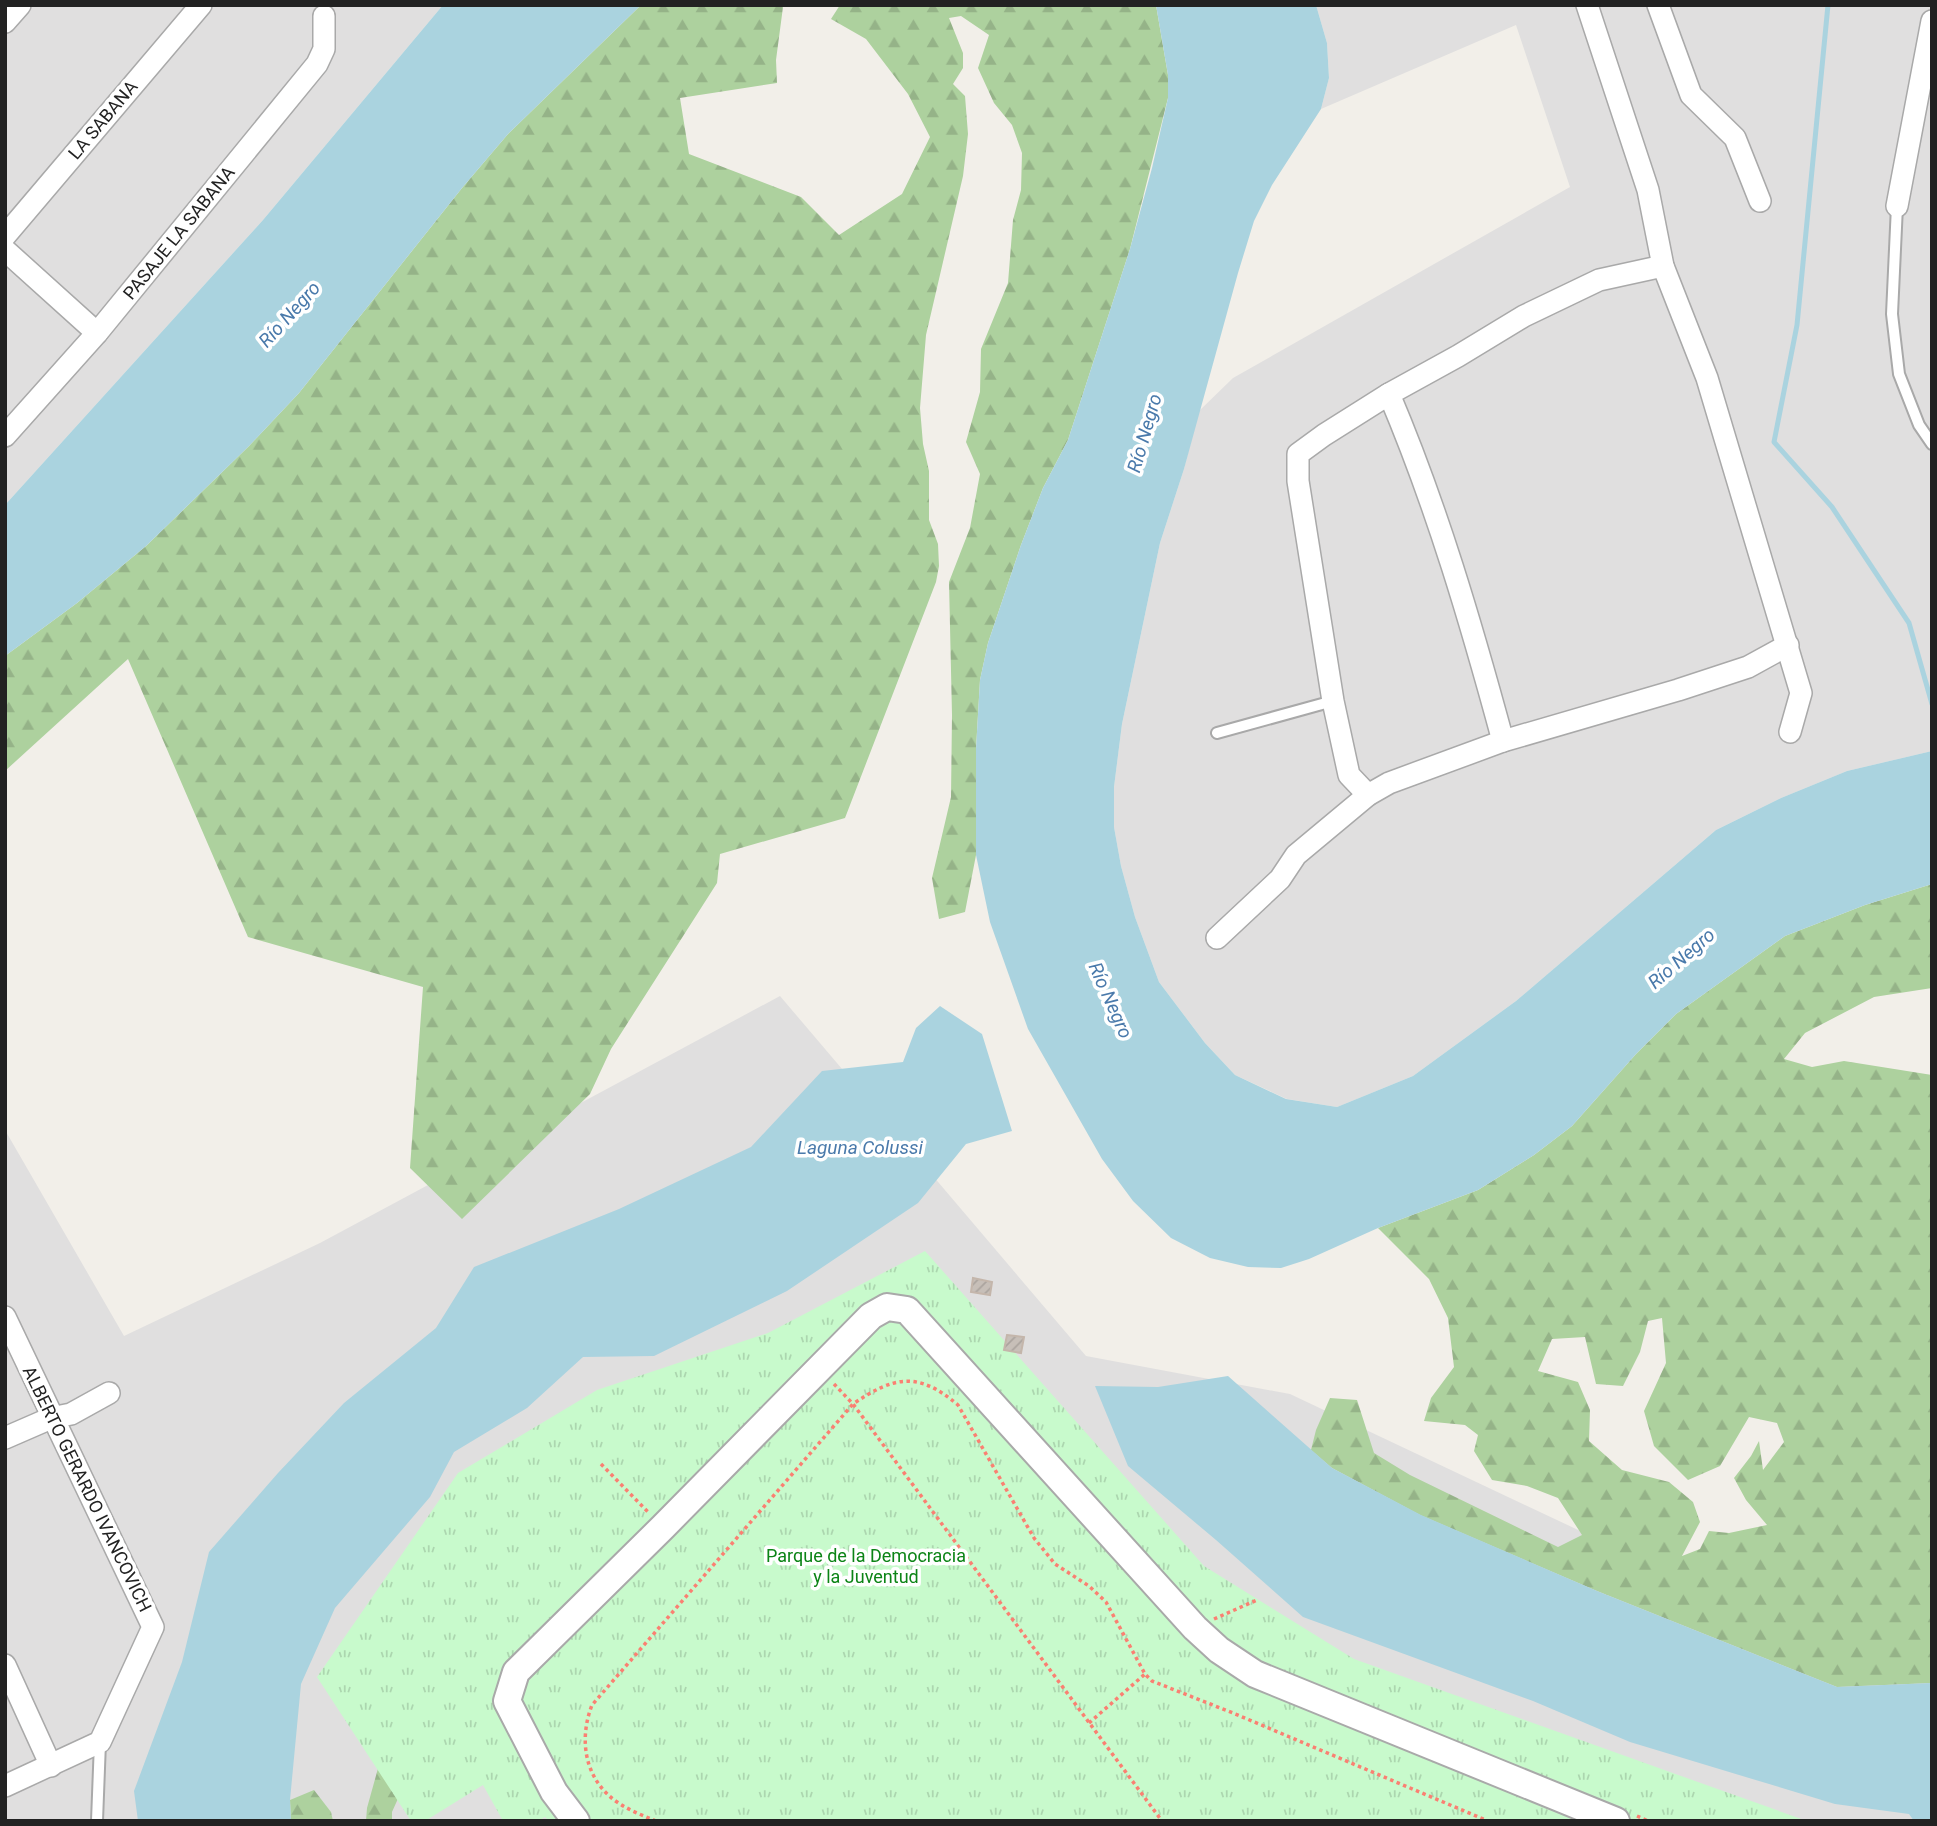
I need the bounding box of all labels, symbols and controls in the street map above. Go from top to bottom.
street label: LA SABANA [64,76,142,163]
street label: PASAJE LA SABANA [118,162,239,303]
water label: Río Negro [254,277,325,352]
water label: Río Negro [1122,391,1167,475]
water label: Río Negro [1643,923,1719,994]
water label: Río Negro [1084,959,1138,1042]
water label: Laguna Colussi [797,1136,924,1159]
street label: ALBERTO GERARDO IVANCOVICH [19,1362,156,1615]
park label: Parque de la Democracia y la Juventud [766,1545,966,1587]

